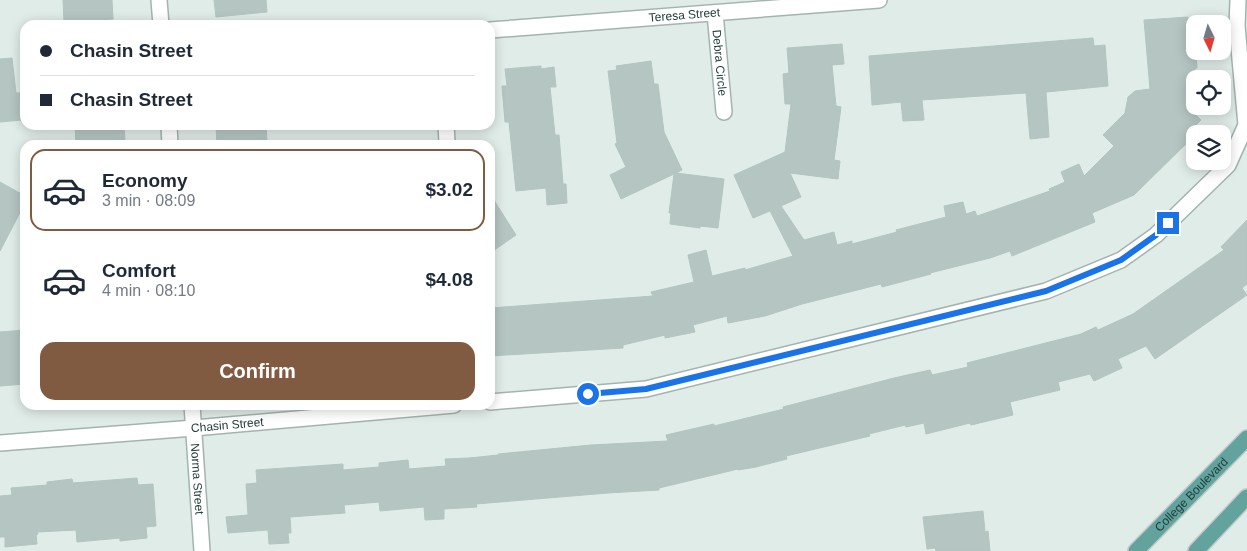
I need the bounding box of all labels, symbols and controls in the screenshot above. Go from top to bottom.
street label: Teresa Street [648,5,721,25]
north arrow [1186,15,1231,60]
map controls [1186,15,1231,170]
street label: Debra Circle [710,29,730,97]
text: Chasin Street [70,40,192,61]
button: locate [1186,70,1231,115]
text: Chasin Street [70,89,192,110]
button: layers [1186,125,1231,170]
icon: car [42,168,87,213]
text: Economy [102,170,188,191]
text: $3.02 [425,179,473,200]
text: 3 min · 08:09 [102,192,195,209]
route end [1157,212,1179,234]
icon: car [42,258,87,303]
text: Comfort [102,260,176,281]
text: $4.08 [425,269,473,290]
text: 4 min · 08:10 [102,282,195,299]
button: Confirm [40,342,475,400]
route start [577,383,599,405]
street label: Chasin Street [190,415,265,435]
street label: Norma Street [188,443,207,516]
street label: College Boulevard [1152,455,1231,535]

